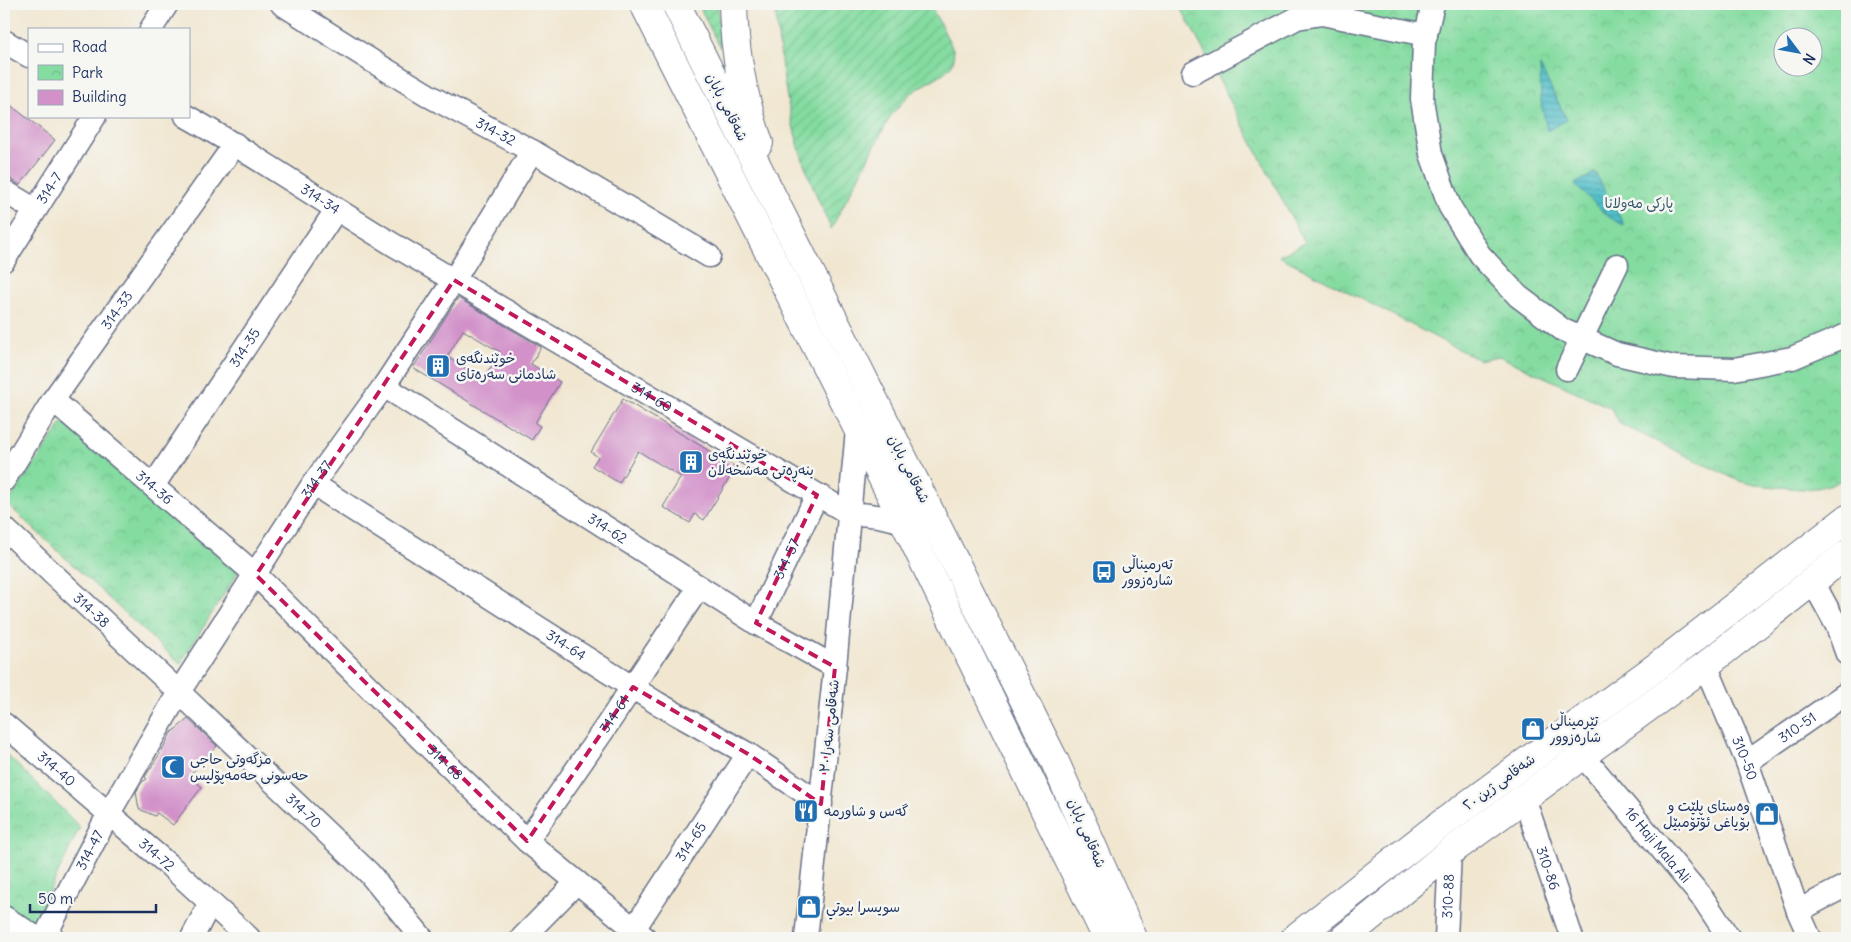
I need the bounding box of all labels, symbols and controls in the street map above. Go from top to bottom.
legend [28,28,190,118]
north arrow [1774,28,1824,78]
text: Road [72,37,107,56]
text: N [1799,50,1819,68]
text: Park [72,63,103,82]
street label: شەقامی بابان [702,70,752,144]
text: Building [72,87,127,106]
street label: 314-32 [473,114,519,150]
street label: 314-7 [33,169,66,207]
street label: 314-34 [297,180,343,218]
park label: پارکی مەولانا [1605,194,1673,213]
street label: 314-33 [97,287,137,333]
street label: 314-35 [225,325,264,371]
place label: خوێندنگەی شادمانی سەرەتای [456,349,556,383]
building icon: خوێندنگەی شادمانی سەرەتای [425,353,451,379]
street label: 314-60 [628,378,676,416]
street label: شەقامی بابان [884,432,934,506]
place label: خوێندنگەی بنەڕەتی مەشخەڵان [708,445,814,483]
building icon: خوێندنگەی بنەڕەتی مەشخەڵان [678,449,704,475]
street label: 314-37 [297,457,336,502]
street label: 314-36 [132,467,177,508]
street label: 314-62 [584,509,631,548]
street label: 314-57 [769,536,804,582]
place label: تەرمیناڵی شارەزوور [1121,554,1174,589]
bus stop icon: تەرمیناڵی شارەزوور [1091,559,1117,585]
street label: 314-38 [70,589,113,631]
street label: 314-64 [543,626,589,664]
street label: شەقامی سەرا ٣٠ [815,679,843,773]
street label: 314-61 [595,692,633,736]
street label: 310-51 [1775,708,1820,747]
place label: تێرمیناڵی شارەزوور [1549,711,1601,746]
shop icon: تێرمیناڵی شارەزوور [1520,716,1546,742]
street label: 310-50 [1728,733,1762,783]
street label: 314-68 [423,741,467,784]
street label: 314-40 [34,747,79,790]
place label: مزگەوتی حاجی حەسونی حەمەپۆلیس [190,750,309,785]
street label: شەقامی ژین ٢٠ [1459,750,1539,814]
mosque icon: مزگەوتی حاجی حەسونی حەمەپۆلیس [160,754,186,780]
street label: 314-70 [282,789,325,832]
street label: شەقامی بابان [1064,796,1110,870]
place label: وەستای پلێت و بۆیاغی ئۆتۆمبێل [1663,797,1750,831]
restaurant icon: گەس و شاورمە [793,798,819,824]
shop icon: وەستای پلێت و بۆیاغی ئۆتۆمبێل [1754,801,1780,827]
place label: گەس و شاورمە [824,802,908,820]
street label: 16 Haji Mala Ali [1621,803,1695,886]
street label: 314-65 [671,819,710,865]
street label: 314-47 [72,827,107,873]
street label: 314-72 [135,834,179,875]
street label: 310-86 [1532,844,1564,892]
street label: 310-88 [1438,873,1458,919]
scale bar [30,882,156,914]
text: 50 m [38,889,73,908]
shop icon: سويسرا بيوتي [796,894,822,920]
place label: سويسرا بيوتي [826,898,900,920]

